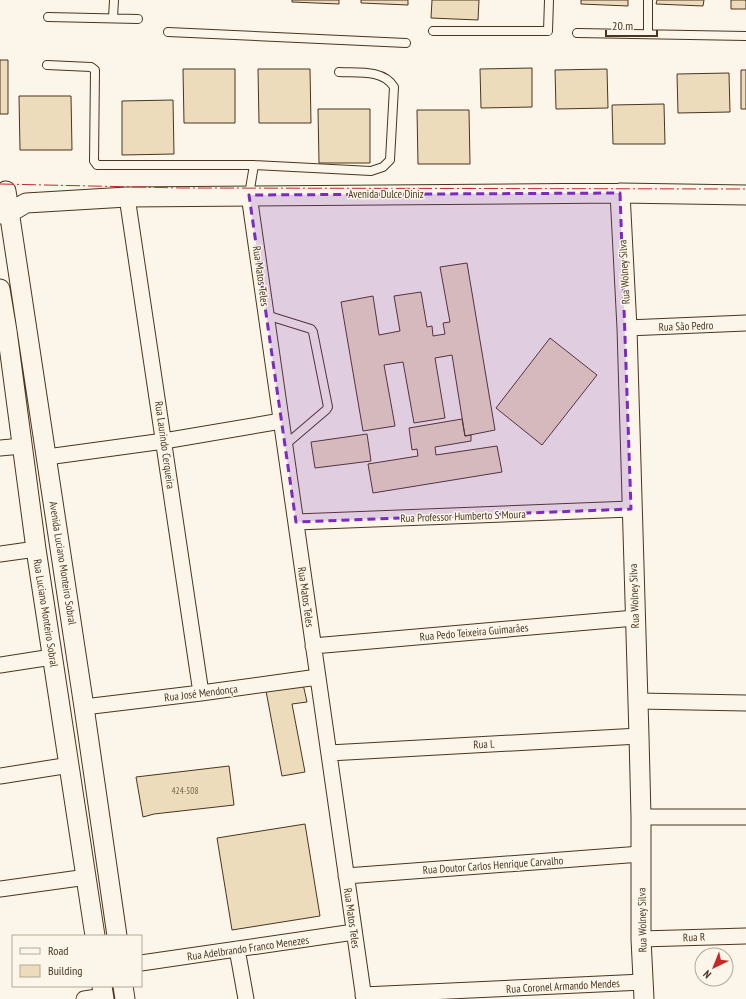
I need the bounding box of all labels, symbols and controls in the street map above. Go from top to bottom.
scale bar [606,12,657,38]
text: 20 m [612,18,633,33]
street label: Avenida Dulce Diniz [348,187,424,201]
street label: Rua Wolney Silva [615,239,633,305]
street label: Rua Matos Teles [250,245,272,307]
street label: Rua São Pedro [658,318,714,334]
street label: Rua Laurindo Cerqueira [152,400,178,490]
street label: Avenida Luciano Monteiro Sobral [46,500,80,626]
street label: Rua Professor Humberto S Moura [400,507,526,525]
street label: Rua Luciano Monteiro Sobral [31,558,62,669]
street label: Rua Wolney Silva [626,563,642,629]
street label: Rua Matos Teles [295,566,317,628]
street label: Rua Pedo Teixeira Guimarães [419,620,529,644]
street label: Rua José Mendonça [164,682,238,704]
street label: Rua L [473,736,495,752]
house number: 424-508 [172,785,198,796]
street label: Rua Doutor Carlos Henrique Carvalho [422,853,564,877]
street label: Rua Matos Teles [341,887,363,949]
street label: Rua Wolney Silva [634,888,650,952]
street label: Rua R [683,930,705,944]
street label: Rua Adelbrando Franco Menezes [186,932,310,963]
legend [12,935,142,987]
text: Road [48,943,68,958]
north arrow [694,947,734,987]
text: Building [48,963,83,978]
text: N [700,967,714,981]
street label: Rua Coronel Armando Mendes [506,976,620,996]

